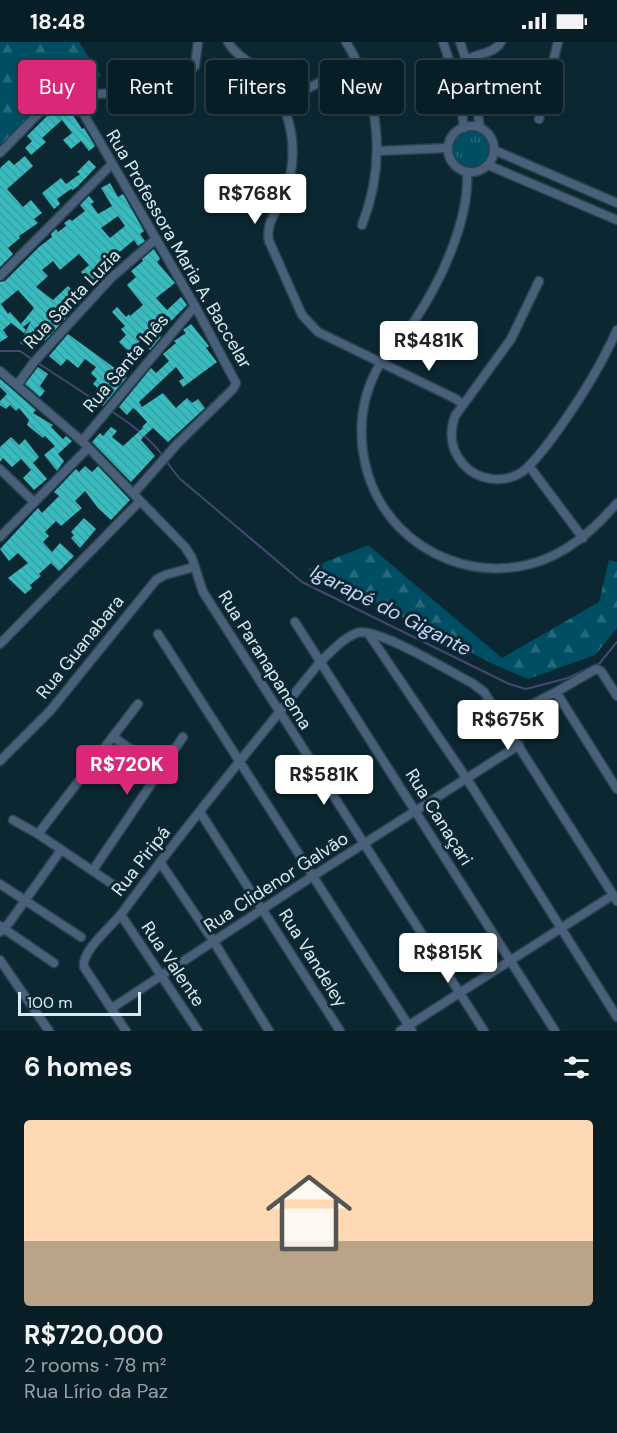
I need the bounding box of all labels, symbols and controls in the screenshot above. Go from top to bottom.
text: 18:48 [30,7,86,36]
chip: Buy [18,60,96,114]
chip: Rent [108,60,194,114]
chip: Filters [206,60,308,114]
chip: New [320,60,404,114]
chip: Apartment [416,60,563,114]
street label: Rua Professora Maria A. Baccelar [101,125,257,373]
pin: R$768K [206,174,304,225]
text: R$768K [218,180,292,206]
street label: Rua Santa Luzia [18,244,126,354]
street label: Rua Santa Inês [78,309,174,417]
pin: R$481K [380,321,478,372]
text: R$481K [394,327,464,353]
water label: Igarapé do Gigante [306,558,476,662]
street label: Rua Paranapanema [213,586,317,734]
street label: Rua Guanabara [31,590,129,704]
pin: R$675K [459,700,557,751]
text: R$675K [472,706,544,732]
pin: R$720K [78,745,176,796]
text: R$720K [90,751,164,777]
pin: R$581K [275,755,373,806]
text: R$581K [289,761,359,787]
street label: Rua Canaçari [400,764,478,870]
street label: Rua Piripá [106,821,176,901]
street label: Rua Clidenor Galvão [199,826,353,938]
street label: Rua Vandeley [273,904,353,1012]
street label: Rua Valente [136,917,210,1011]
pin: R$815K [399,933,497,984]
text: R$815K [413,939,483,965]
scale bar [18,989,141,1016]
text: 100 m [27,992,72,1013]
text: 6 homes [24,1050,132,1084]
icon: filters [560,1051,593,1084]
icon: home [255,1159,363,1267]
text: R$720,000 [24,1318,164,1352]
text: 2 rooms · 78 m² [24,1352,166,1378]
text: Rua Lírio da Paz [24,1378,168,1404]

